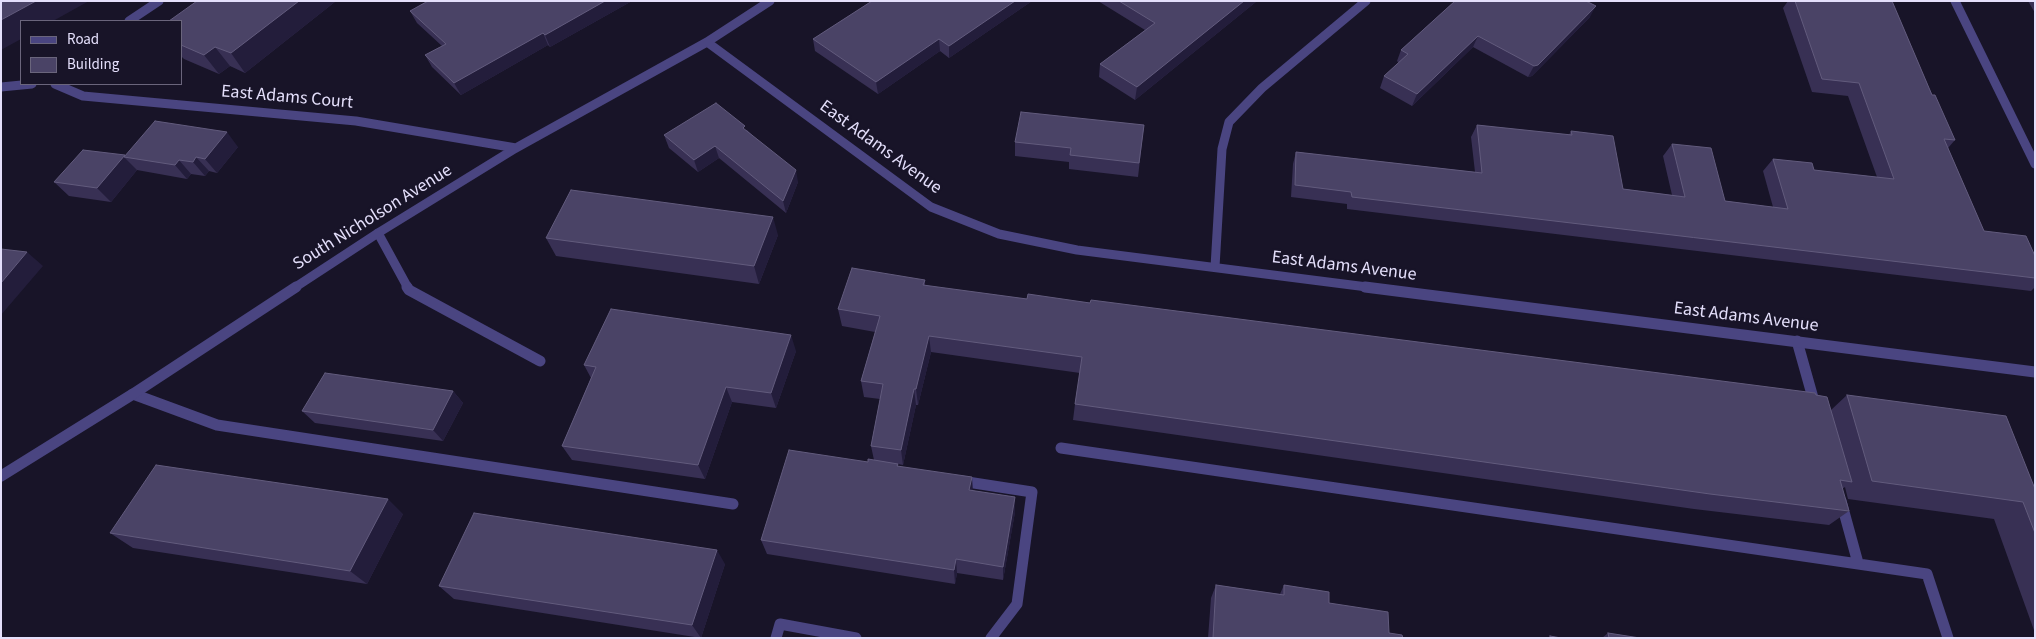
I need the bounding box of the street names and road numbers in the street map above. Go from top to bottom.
street label: East Adams Court [220,81,354,115]
street label: East Adams Avenue [815,96,945,200]
street label: South Nicholson Avenue [290,160,456,276]
street label: East Adams Avenue [1270,247,1418,287]
street label: East Adams Avenue [1672,298,1820,338]

